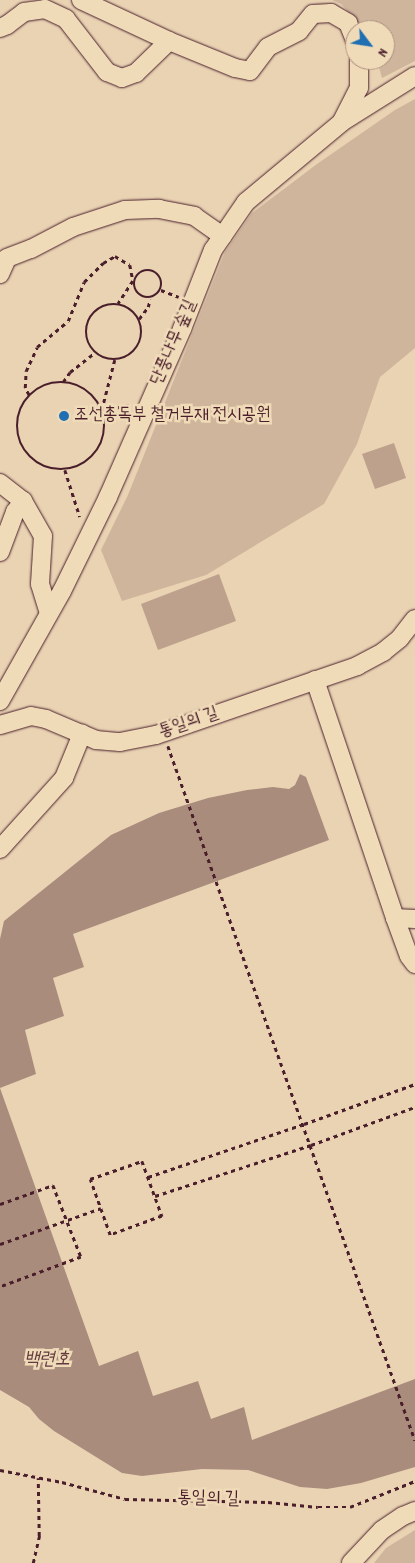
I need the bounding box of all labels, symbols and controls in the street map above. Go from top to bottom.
north arrow [345,20,395,70]
text: N [372,44,392,60]
street label: 단풍나무 숲길 [147,297,203,389]
place label: 조선총독부 철거부재 전시공원 [74,405,271,427]
marker: 조선총독부 철거부재 전시공원 [58,410,70,422]
street label: 통일의 길 [156,704,222,744]
water label: 백련호 [24,1350,70,1372]
street label: 통일의 길 [177,1489,239,1511]

